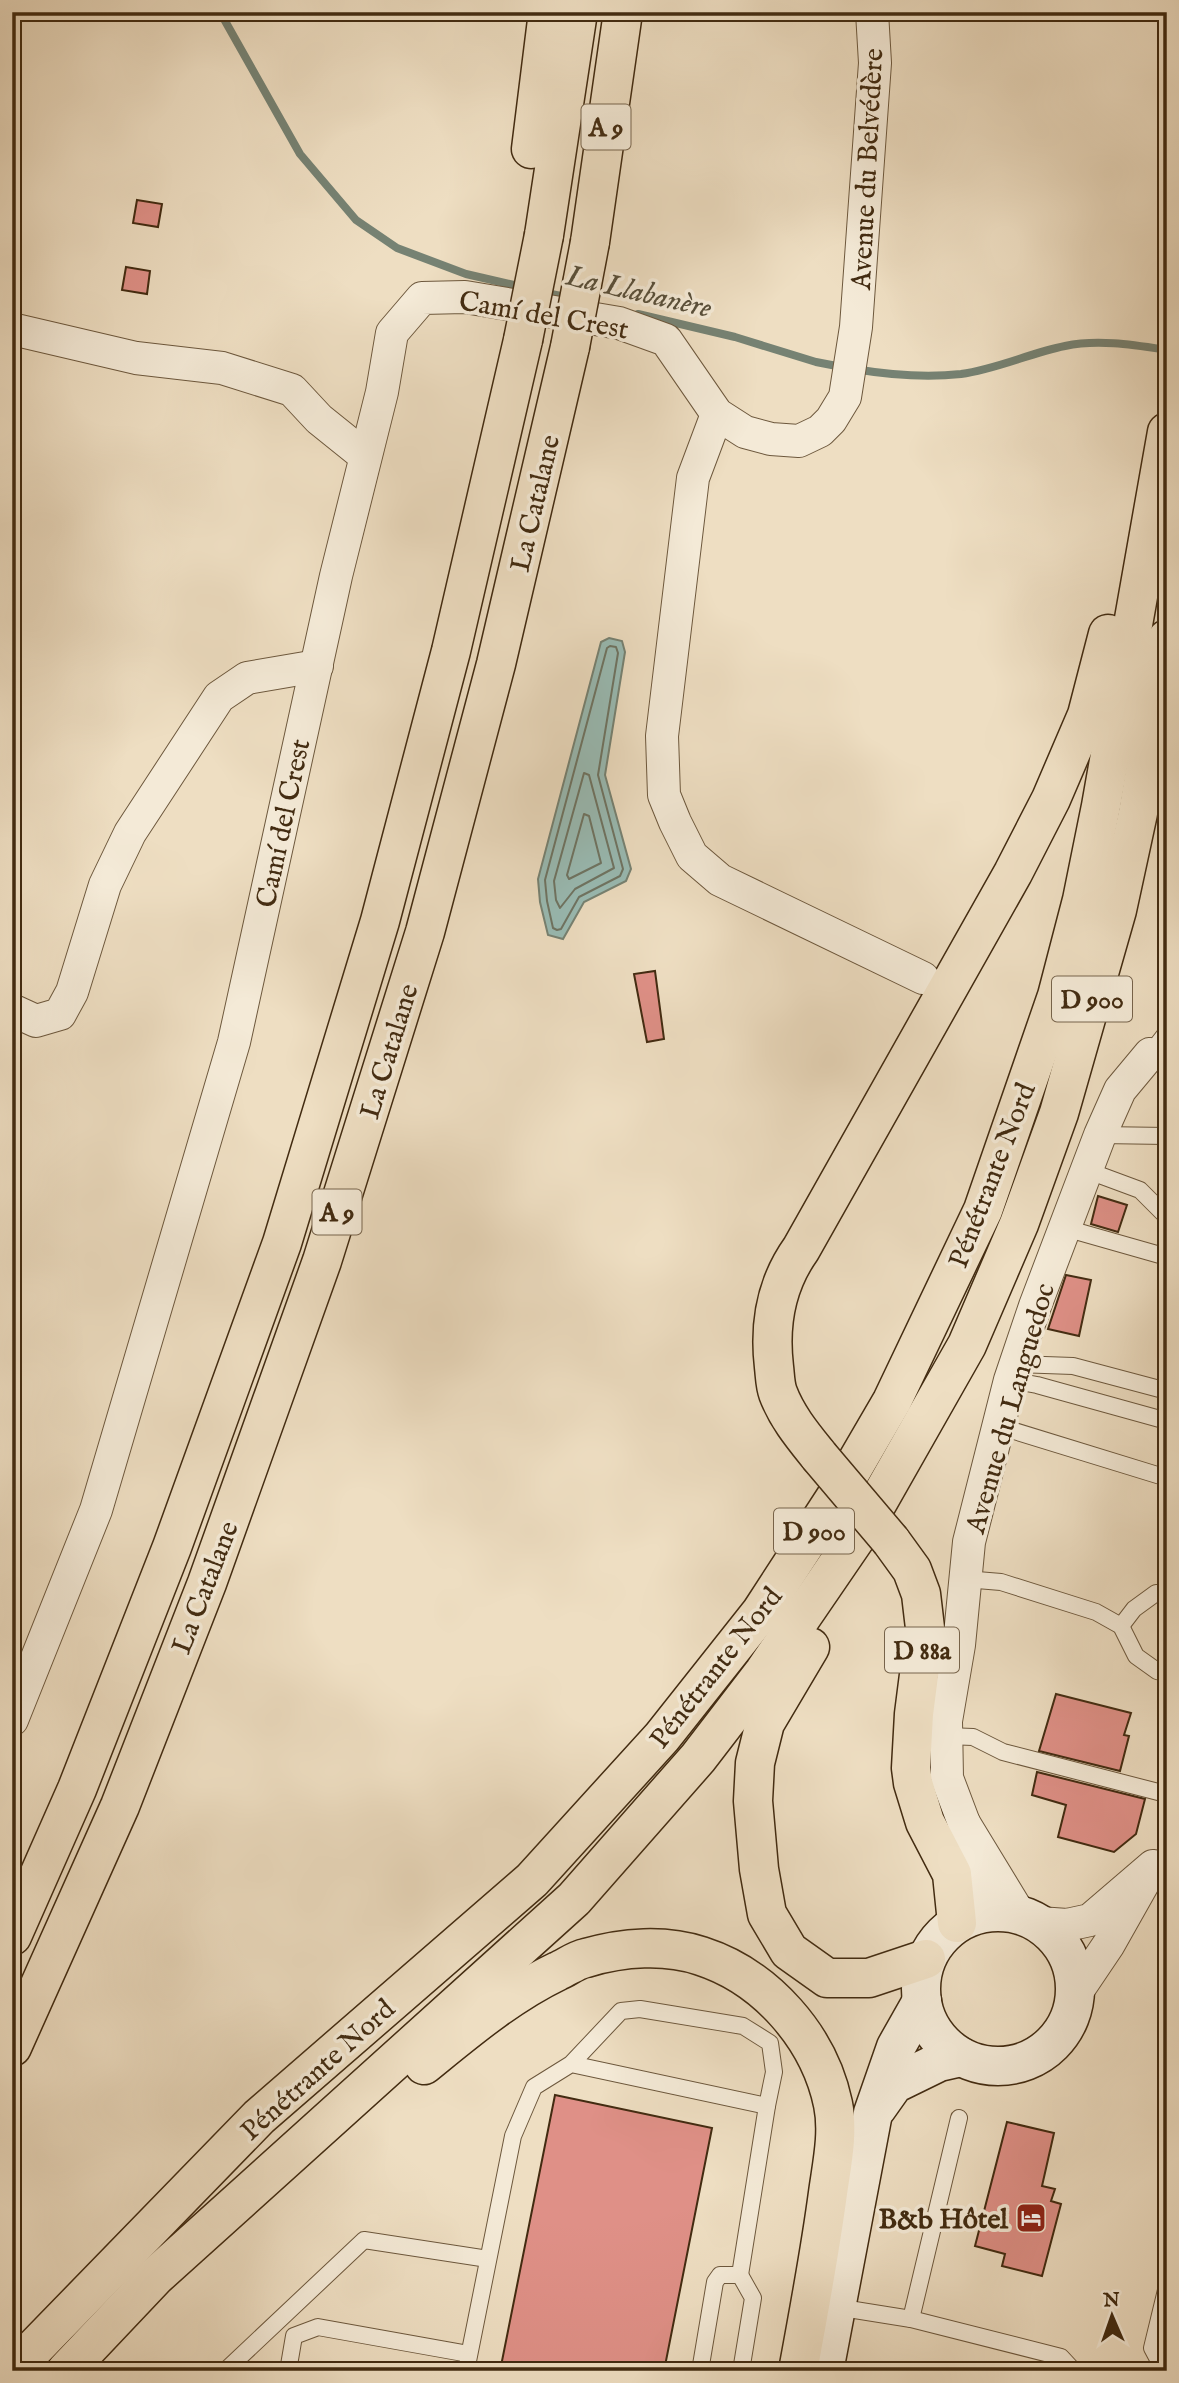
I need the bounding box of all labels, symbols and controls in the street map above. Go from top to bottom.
street label: Avenue du Belvédère [845,47,892,292]
road number: A 9 [582,104,630,150]
water label: La Llabanère [561,258,715,328]
street label: Camí del Crest [456,284,631,349]
street label: La Catalane [504,432,569,575]
street label: Camí del Crest [250,736,319,911]
road number: D 900 [1052,976,1132,1022]
street label: La Catalane [353,980,428,1124]
street label: Pénétrante Nord [942,1078,1045,1273]
road number: A 9 [312,1190,362,1234]
street label: Avenue du Languedoc [959,1279,1064,1539]
road number: D 900 [774,1508,854,1554]
street label: La Catalane [165,1516,248,1659]
street label: Pénétrante Nord [643,1581,791,1756]
road number: D 88a [885,1628,959,1672]
street label: Pénétrante Nord [234,1992,403,2149]
hotel icon: B&b Hôtel [1014,2201,1048,2235]
place label: B&b Hôtel [879,2203,1009,2238]
north arrow [1078,2282,1148,2352]
text: N [1102,2289,1121,2313]

